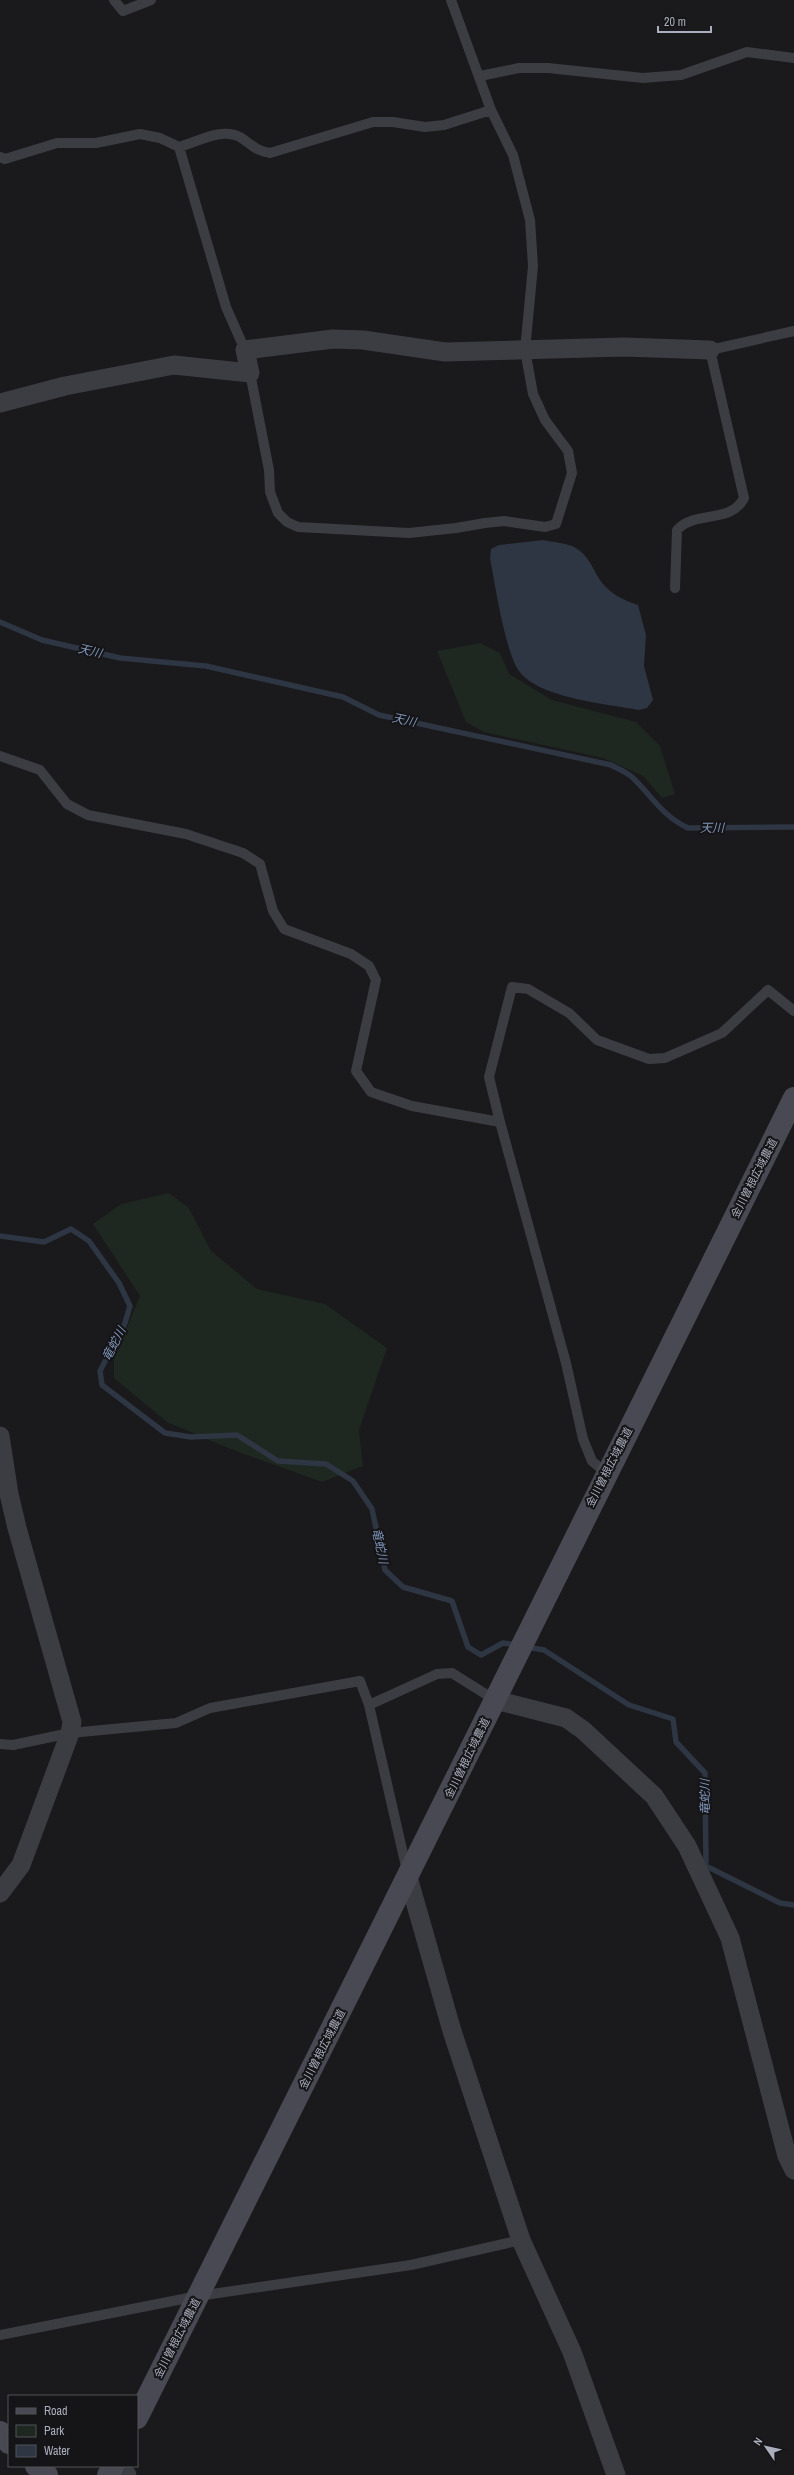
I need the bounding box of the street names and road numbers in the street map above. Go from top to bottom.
street label: 金川曽根広域農道 [728,1136,780,1220]
street label: 金川曽根広域農道 [583,1425,635,1509]
street label: 金川曽根広域農道 [441,1715,493,1801]
street label: 金川曽根広域農道 [296,2007,348,2091]
street label: 金川曽根広域農道 [151,2296,203,2380]

